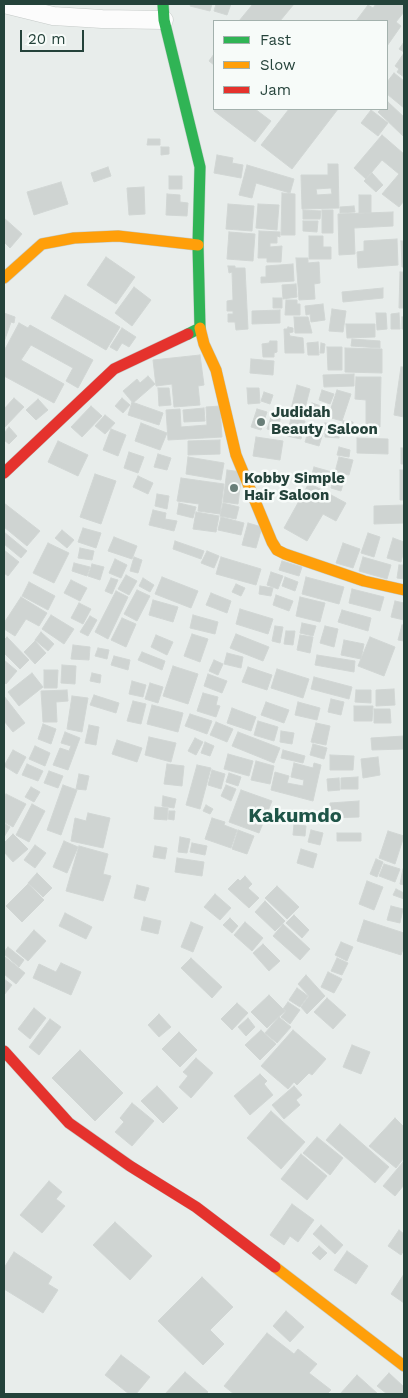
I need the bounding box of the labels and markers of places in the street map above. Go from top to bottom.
place label: Judidah Beauty Saloon [271,404,378,439]
marker: Judidah Beauty Saloon [255,416,267,428]
place label: Kobby Simple Hair Saloon [244,470,345,505]
marker: Kobby Simple Hair Saloon [228,482,240,494]

